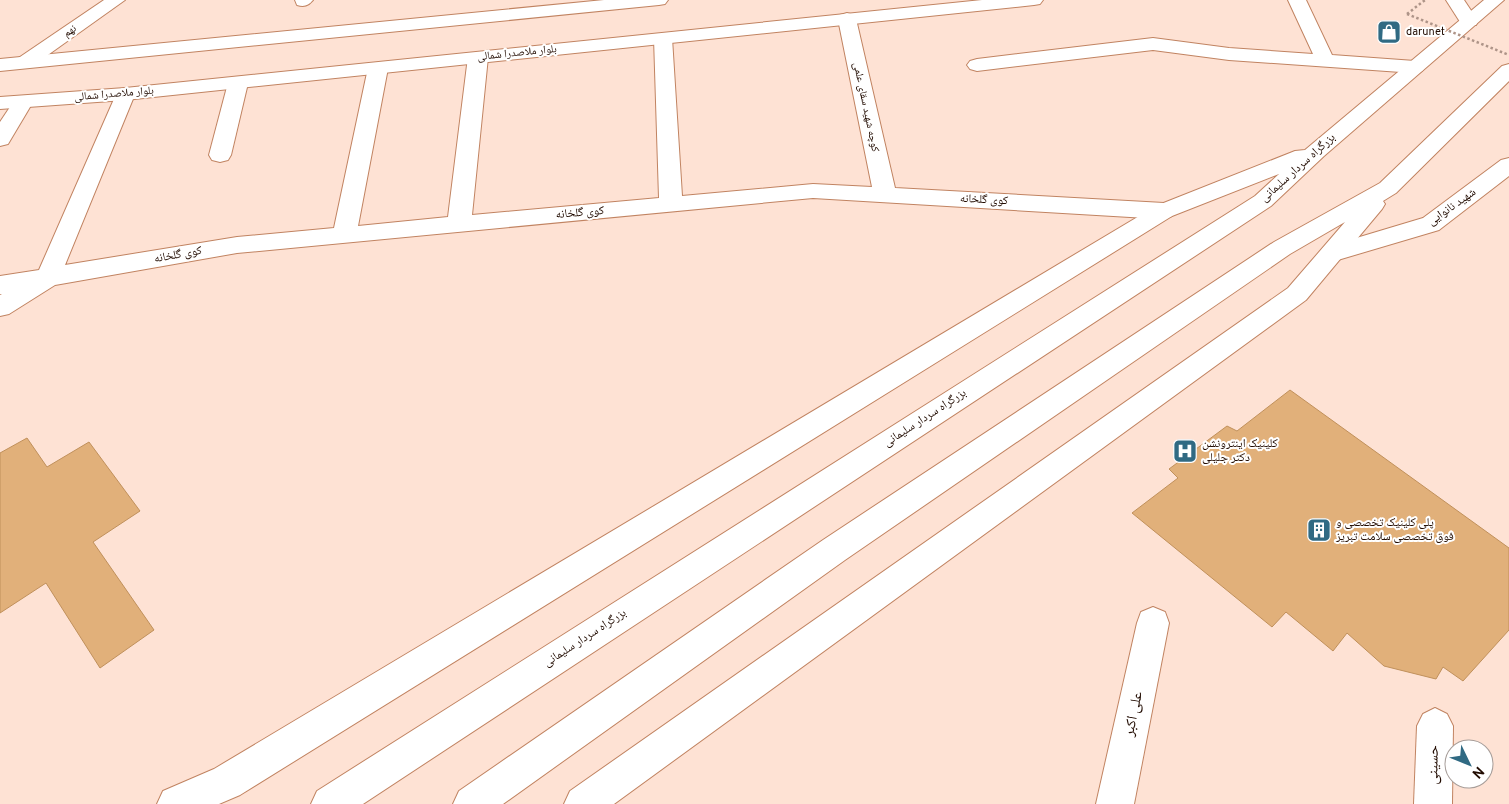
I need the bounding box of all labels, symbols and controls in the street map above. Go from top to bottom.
shop icon: darunet [1376,19,1402,45]
street label: نهم [61,22,79,40]
place label: darunet [1406,25,1445,39]
street label: بلوار ملاصدرا شمالی [477,42,557,64]
street label: کوچه شهید سقای علمی [850,61,882,154]
street label: بلوار ملاصدرا شمالی [74,84,154,104]
street label: بزرگراه سردار سلیمانی [1257,130,1339,206]
street label: شهید نانوایی [1425,184,1480,230]
street label: کوی گلخانه [959,191,1009,209]
street label: کوی گلخانه [555,203,605,223]
street label: کوی گلخانه [153,243,203,267]
street label: بزرگراه سردار سلیمانی [880,385,970,451]
place label: کلینیک اینترونشن دکتر جلیلی [1202,436,1278,466]
hospital icon: کلینیک اینترونشن دکتر جلیلی [1172,438,1198,464]
place label: پلی کلینیک تخصصی و فوق تخصصی سلامت تبریز [1335,515,1454,545]
building icon: پلی کلینیک تخصصی و فوق تخصصی سلامت تبریز [1306,517,1332,543]
street label: بزرگراه سردار سلیمانی [540,605,630,671]
street label: علی اکبر [1120,689,1148,739]
north arrow [1444,739,1494,789]
street label: حسینی [1424,745,1444,785]
text: N [1468,762,1487,781]

